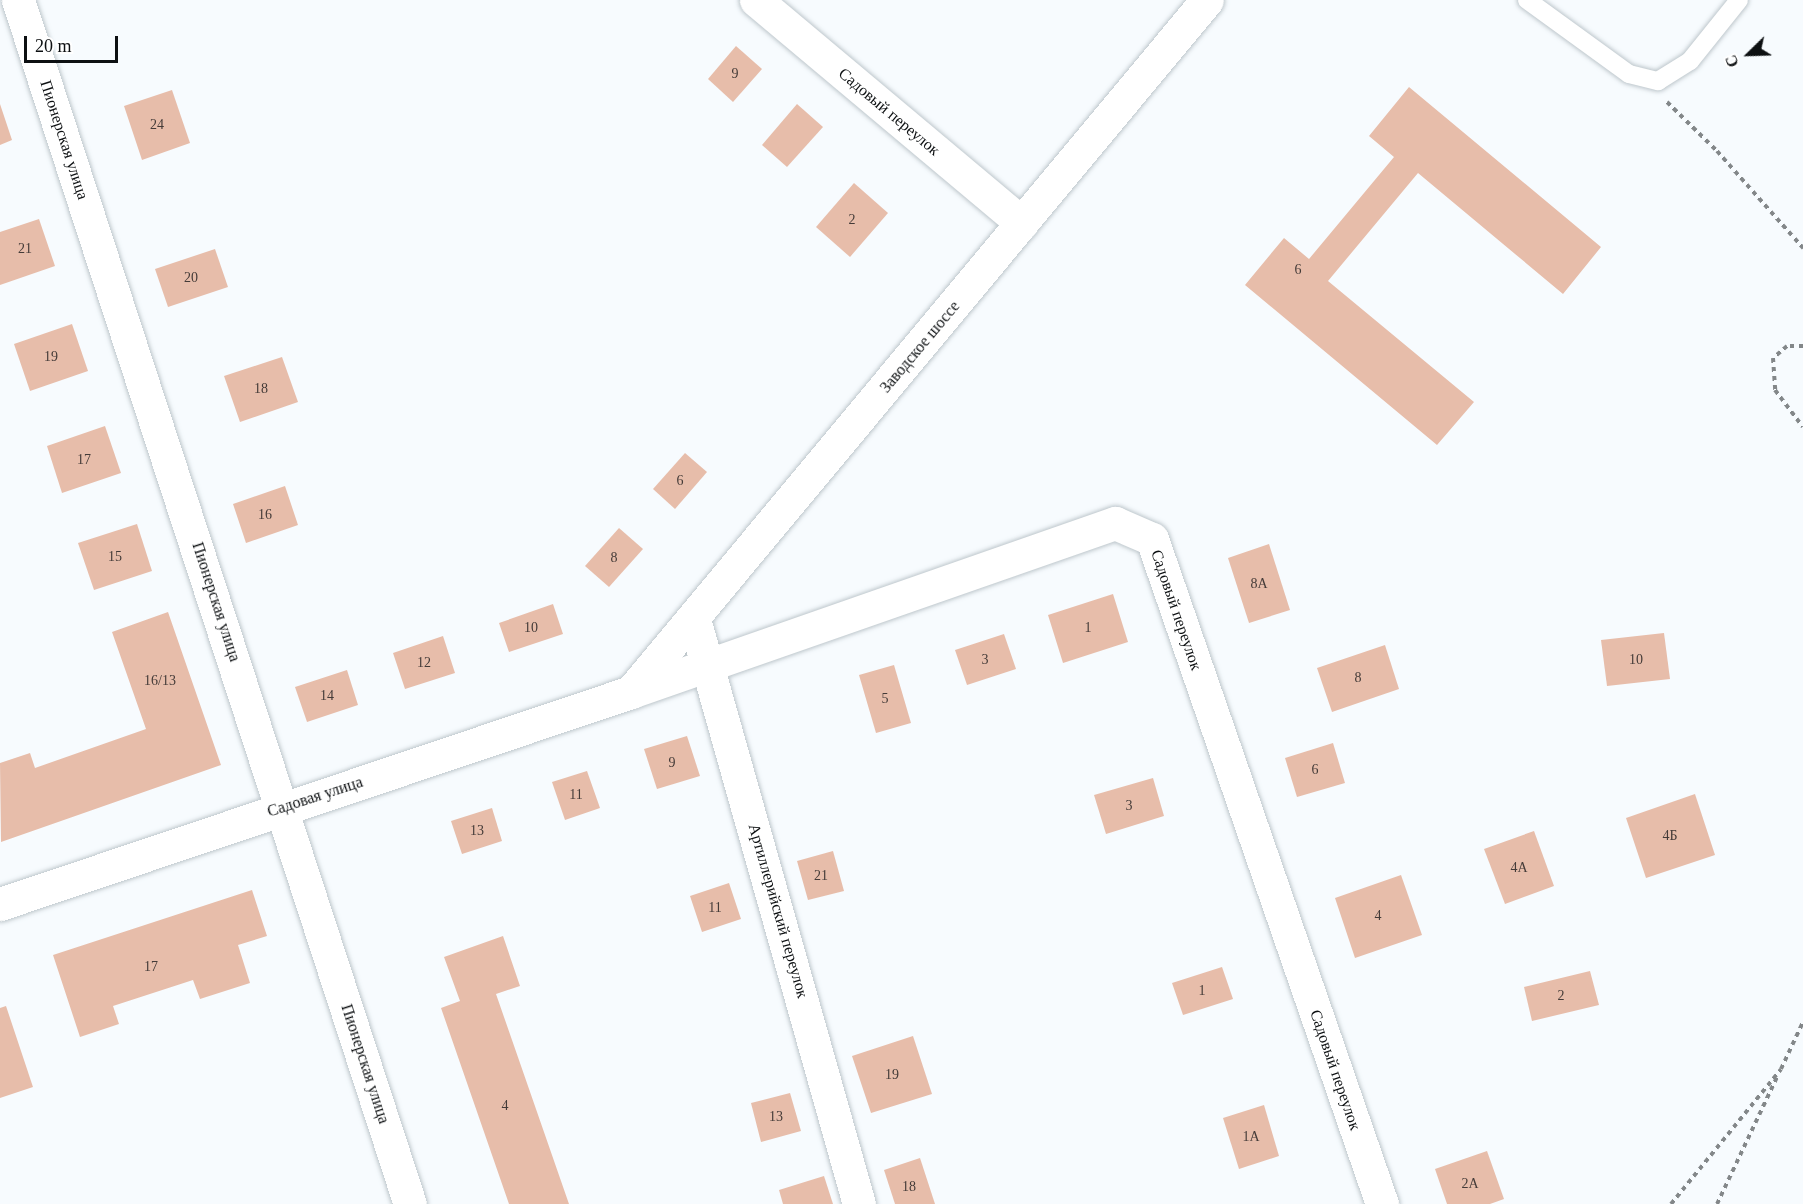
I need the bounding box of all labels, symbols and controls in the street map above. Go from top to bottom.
scale bar [27,24,122,62]
north arrow [1719,24,1779,84]
text: 20 m [35,36,72,56]
text: С [1722,53,1742,70]
street label: Садовый переулок [834,64,944,160]
house number: 9 [732,66,738,82]
street label: Пионерская улица [36,78,92,202]
house number: 24 [150,117,164,133]
house number: 2 [848,212,856,228]
house number: 21 [18,241,32,257]
house number: 6 [1294,262,1302,278]
house number: 20 [184,270,198,286]
street label: Заводское шоссе [876,297,964,397]
house number: 19 [44,349,58,365]
house number: 18 [254,381,268,397]
house number: 17 [77,452,91,468]
house number: 6 [676,473,684,489]
house number: 16 [258,507,272,523]
street label: Пионерская улица [188,540,244,664]
street label: Садовый переулок [1146,547,1206,673]
house number: 15 [108,549,122,565]
house number: 8 [610,550,618,566]
house number: 8А [1250,576,1268,592]
house number: 10 [524,620,538,636]
house number: 1 [1084,620,1092,636]
house number: 3 [981,652,988,668]
house number: 10 [1629,652,1643,668]
house number: 12 [417,655,431,671]
house number: 8 [1354,670,1362,686]
house number: 16/13 [144,673,176,689]
house number: 14 [320,688,334,704]
house number: 5 [882,691,888,707]
house number: 9 [668,755,676,771]
house number: 6 [1312,762,1318,778]
street label: Садовая улица [265,773,365,821]
house number: 11 [569,787,583,803]
house number: 3 [1126,798,1132,814]
street label: Артиллерийский переулок [744,822,812,1000]
house number: 13 [470,823,484,839]
house number: 4Б [1662,828,1678,844]
house number: 4А [1510,860,1528,876]
house number: 21 [814,868,828,884]
house number: 11 [708,900,722,916]
house number: 4 [1374,908,1382,924]
house number: 17 [144,959,158,975]
house number: 1 [1198,983,1206,999]
house number: 2 [1558,988,1564,1004]
street label: Пионерская улица [337,1002,393,1126]
street label: Садовый переулок [1305,1007,1365,1133]
house number: 19 [885,1067,899,1083]
house number: 4 [502,1098,508,1114]
house number: 13 [769,1109,783,1125]
house number: 1А [1242,1129,1260,1145]
house number: 2А [1461,1176,1479,1192]
house number: 18 [902,1179,916,1195]

